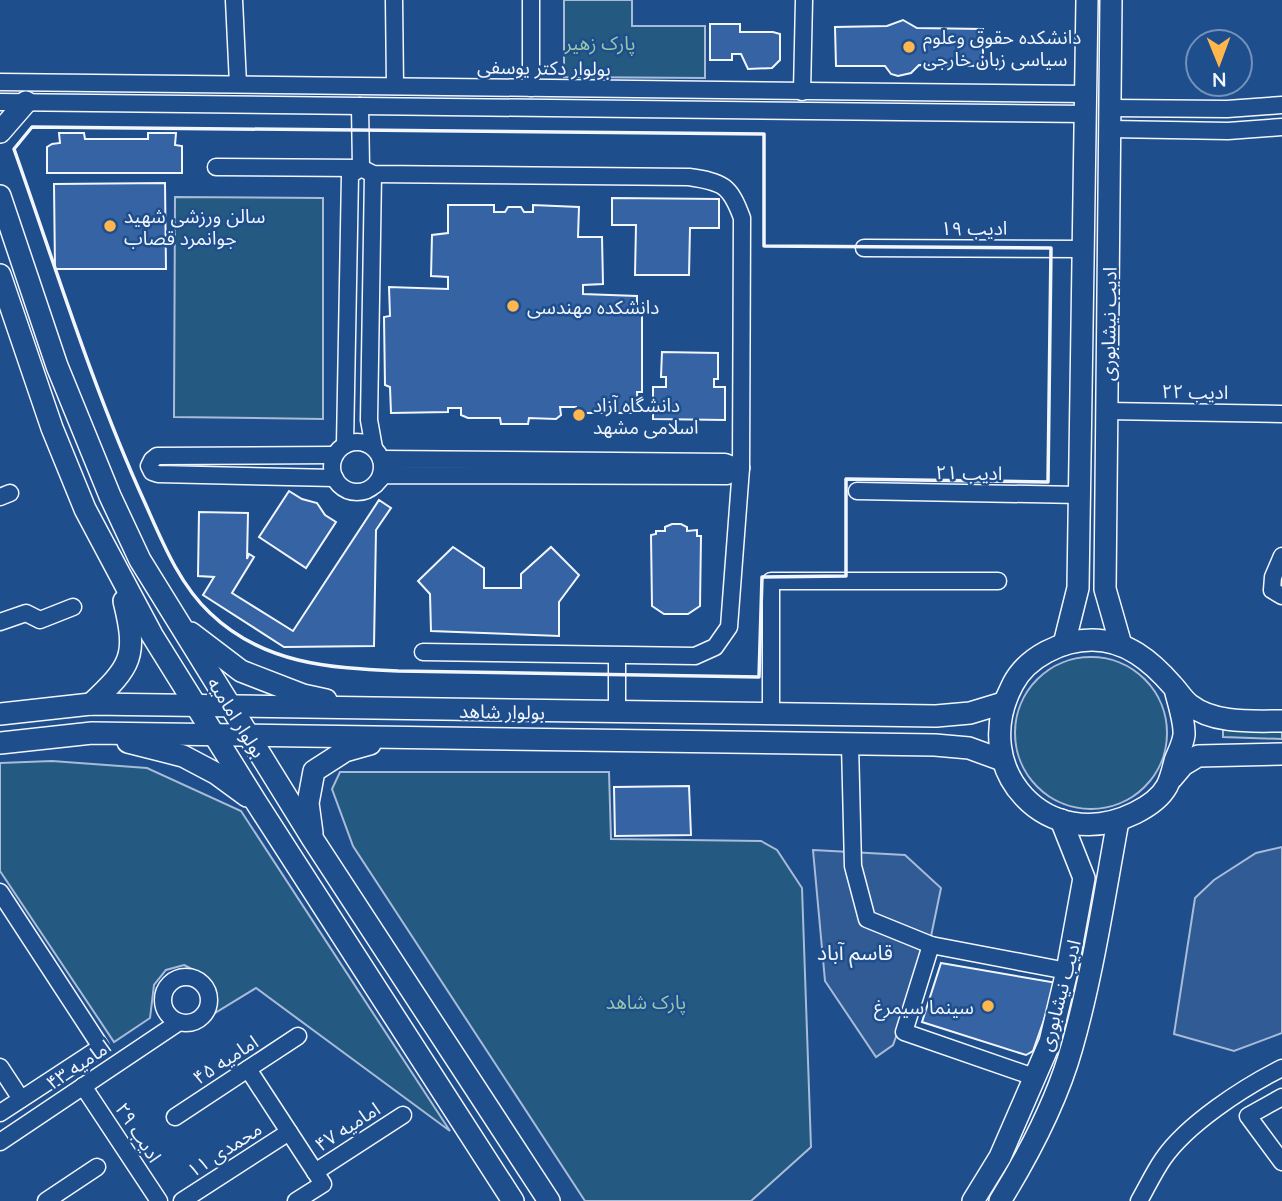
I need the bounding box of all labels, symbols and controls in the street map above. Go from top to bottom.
place label: دانشکده حقوق وعلوم سیاسی زبان خارجی [923,25,1081,71]
north arrow [1184,28,1254,98]
park label: پارک زهیر [564,31,635,56]
marker: دانشکده حقوق وعلوم سیاسی زبان خارجی [901,39,917,55]
street label: بولوار دکتر یوسفی [477,54,611,81]
text: N [1212,69,1227,92]
place label: سالن ورزشی شهید جوانمرد قصاب [124,204,265,250]
street label: ادیب ۱۹ [941,216,1007,239]
marker: سالن ورزشی شهید جوانمرد قصاب [102,218,118,234]
street label: ادیب نیشابوری [1096,267,1121,381]
place label: دانشکده مهندسی [527,295,659,319]
marker: دانشکده مهندسی [505,298,521,314]
street label: ادیب ۲۲ [1161,379,1229,404]
place label: دانشگاه آزاد اسلامی مشهد [593,393,699,439]
marker: دانشگاه آزاد اسلامی مشهد [571,407,587,423]
street label: ادیب ۲۱ [935,460,1003,485]
street label: بولوار امامیه [202,672,271,762]
street label: بولوار شاهد [459,699,545,724]
street label: ادیب نیشابوری [1033,937,1086,1053]
district label: قاسم آباد [817,939,893,968]
park label: پارک شاهد [606,990,686,1015]
place label: سینما سیمرغ [874,995,974,1021]
marker: سینما سیمرغ [980,998,996,1014]
street label: امامیه ۴۵ [188,1029,262,1089]
street label: امامیه ۴۳ [41,1034,115,1094]
street label: امامیه ۴۷ [310,1096,384,1156]
street label: ادیب ۲۹ [111,1098,167,1166]
street label: محمدی ۱۱ [182,1116,266,1182]

